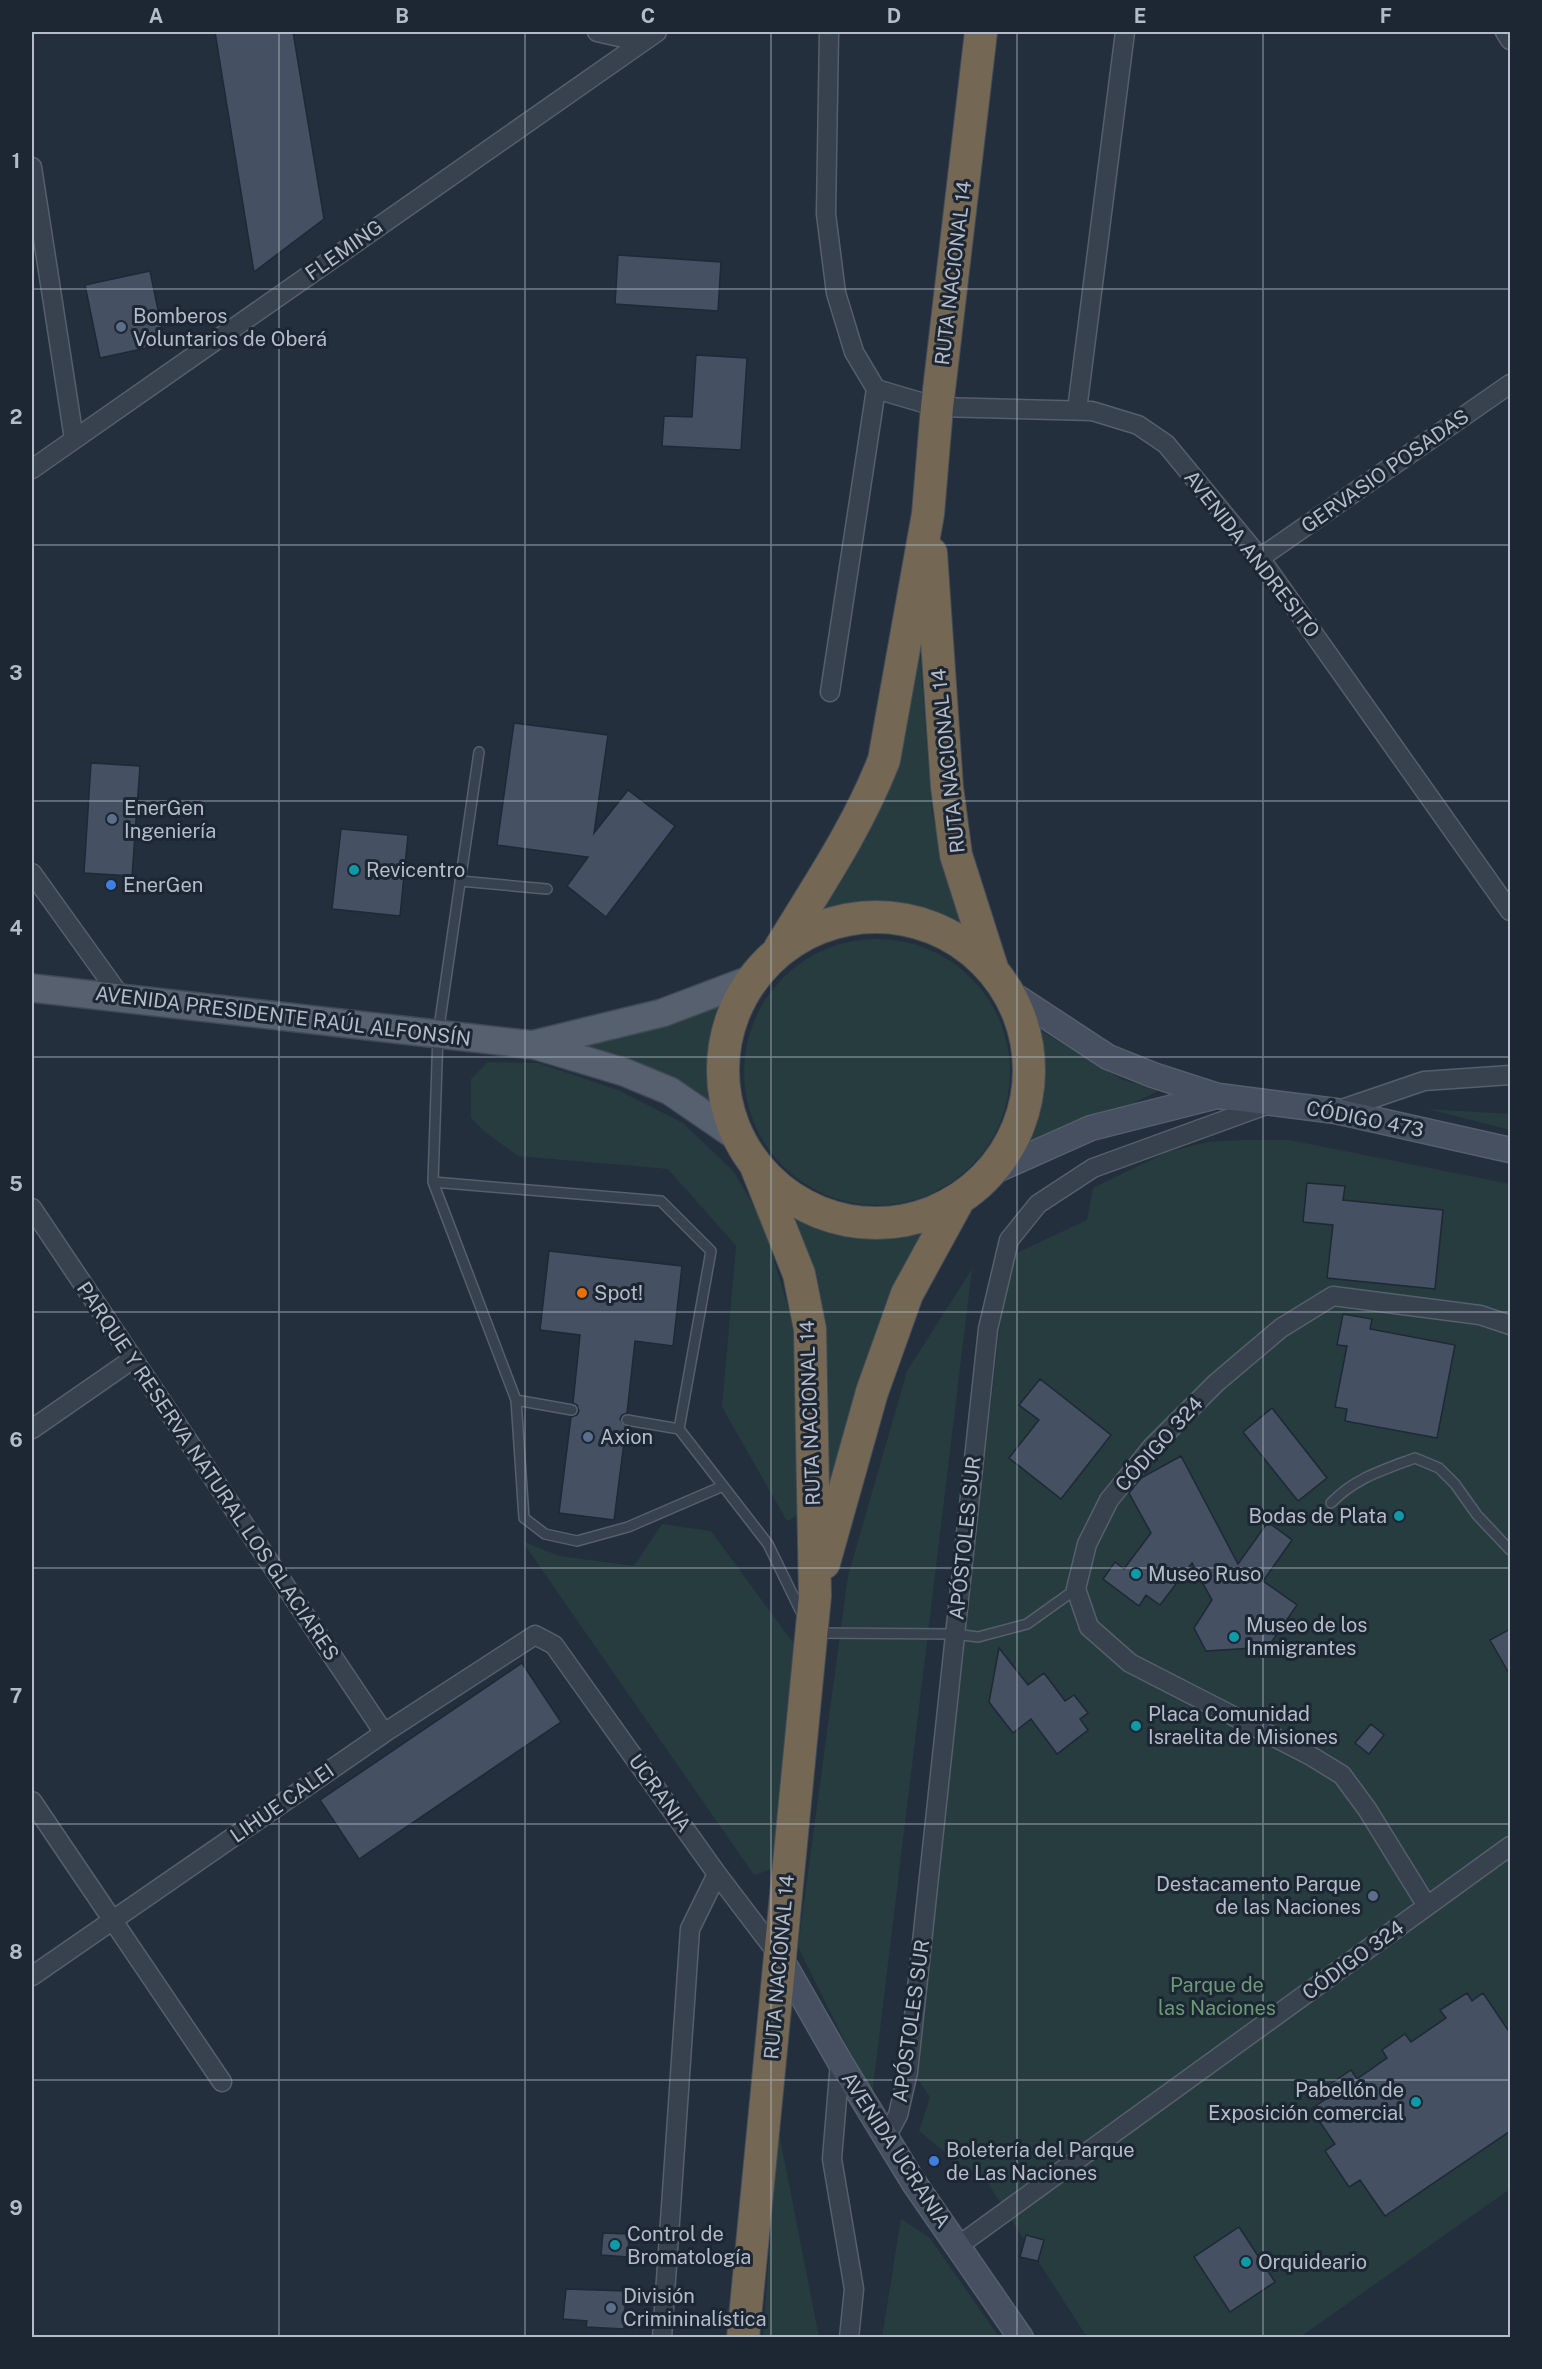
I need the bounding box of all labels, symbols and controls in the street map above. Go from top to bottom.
text: A [149,4,163,28]
text: B [395,4,409,28]
text: C [641,4,655,28]
text: D [887,4,901,28]
text: E [1134,4,1146,28]
text: F [1380,4,1392,28]
text: 1 [12,149,20,173]
street label: RUTA NACIONAL 14 [930,180,976,366]
street label: FLEMING [301,215,387,285]
place label: Bomberos Voluntarios de Oberá [133,304,327,351]
marker: Bomberos Voluntarios de Oberá [114,320,128,334]
street label: GERVASIO POSADAS [1297,404,1473,538]
text: 2 [10,405,22,429]
street label: AVENIDA ANDRESITO [1179,466,1325,642]
text: 3 [9,661,23,685]
street label: RUTA NACIONAL 14 [926,668,970,854]
place label: EnerGen Ingeniería [124,796,216,843]
marker: EnerGen Ingeniería [105,812,119,826]
place label: Revicentro [366,858,465,882]
marker: Revicentro [347,863,361,877]
place label: EnerGen [123,873,203,897]
marker: EnerGen [104,878,118,892]
text: 4 [9,916,23,940]
street label: AVENIDA PRESIDENTE RAÚL ALFONSÍN [94,980,472,1051]
street label: CÓDIGO 473 [1304,1095,1426,1142]
text: 5 [9,1172,23,1196]
street label: PARQUE Y RESERVA NATURAL LOS GLACIARES [72,1277,344,1665]
place label: Spot! [594,1281,643,1305]
marker: Spot! [575,1286,589,1300]
street label: RUTA NACIONAL 14 [795,1320,825,1506]
street label: CÓDIGO 324 [1109,1391,1208,1496]
place label: Axion [600,1425,653,1449]
text: 6 [9,1428,23,1452]
marker: Axion [581,1430,595,1444]
street label: APÓSTOLES SUR [943,1455,986,1621]
place label: Bodas de Plata [1249,1504,1387,1528]
marker: Bodas de Plata [1392,1509,1406,1523]
place label: Museo Ruso [1148,1562,1261,1586]
marker: Museo Ruso [1129,1567,1143,1581]
place label: Museo de los Inmigrantes [1246,1613,1367,1660]
marker: Museo de los Inmigrantes [1227,1630,1241,1644]
text: 7 [10,1684,22,1708]
place label: Placa Comunidad Israelita de Misiones [1148,1702,1338,1749]
marker: Placa Comunidad Israelita de Misiones [1129,1719,1143,1733]
street label: UCRANIA [624,1749,696,1837]
street label: LIHUE CALEI [225,1758,339,1848]
place label: Destacamento Parque de las Naciones [1156,1872,1361,1919]
street label: RUTA NACIONAL 14 [759,1874,799,2060]
marker: Destacamento Parque de las Naciones [1366,1889,1380,1903]
street label: CÓDIGO 324 [1297,1914,1408,2005]
street label: APÓSTOLES SUR [887,1938,934,2104]
text: 8 [9,1940,23,1964]
park label: Parque de las Naciones [1158,1973,1276,2020]
street label: AVENIDA UCRANIA [837,2067,955,2233]
place label: Pabellón de Exposición comercial [1208,2078,1404,2125]
marker: Pabellón de Exposición comercial [1409,2095,1423,2109]
place label: Boletería del Parque de Las Naciones [946,2138,1135,2185]
marker: Boletería del Parque de Las Naciones [927,2154,941,2168]
text: 9 [9,2196,23,2220]
place label: Control de Bromatología [627,2222,751,2269]
marker: Control de Bromatología [608,2238,622,2252]
place label: Orquideario [1258,2250,1367,2274]
marker: Orquideario [1239,2255,1253,2269]
place label: División Crimininalística [623,2284,766,2331]
marker: División Crimininalística [604,2301,618,2315]

